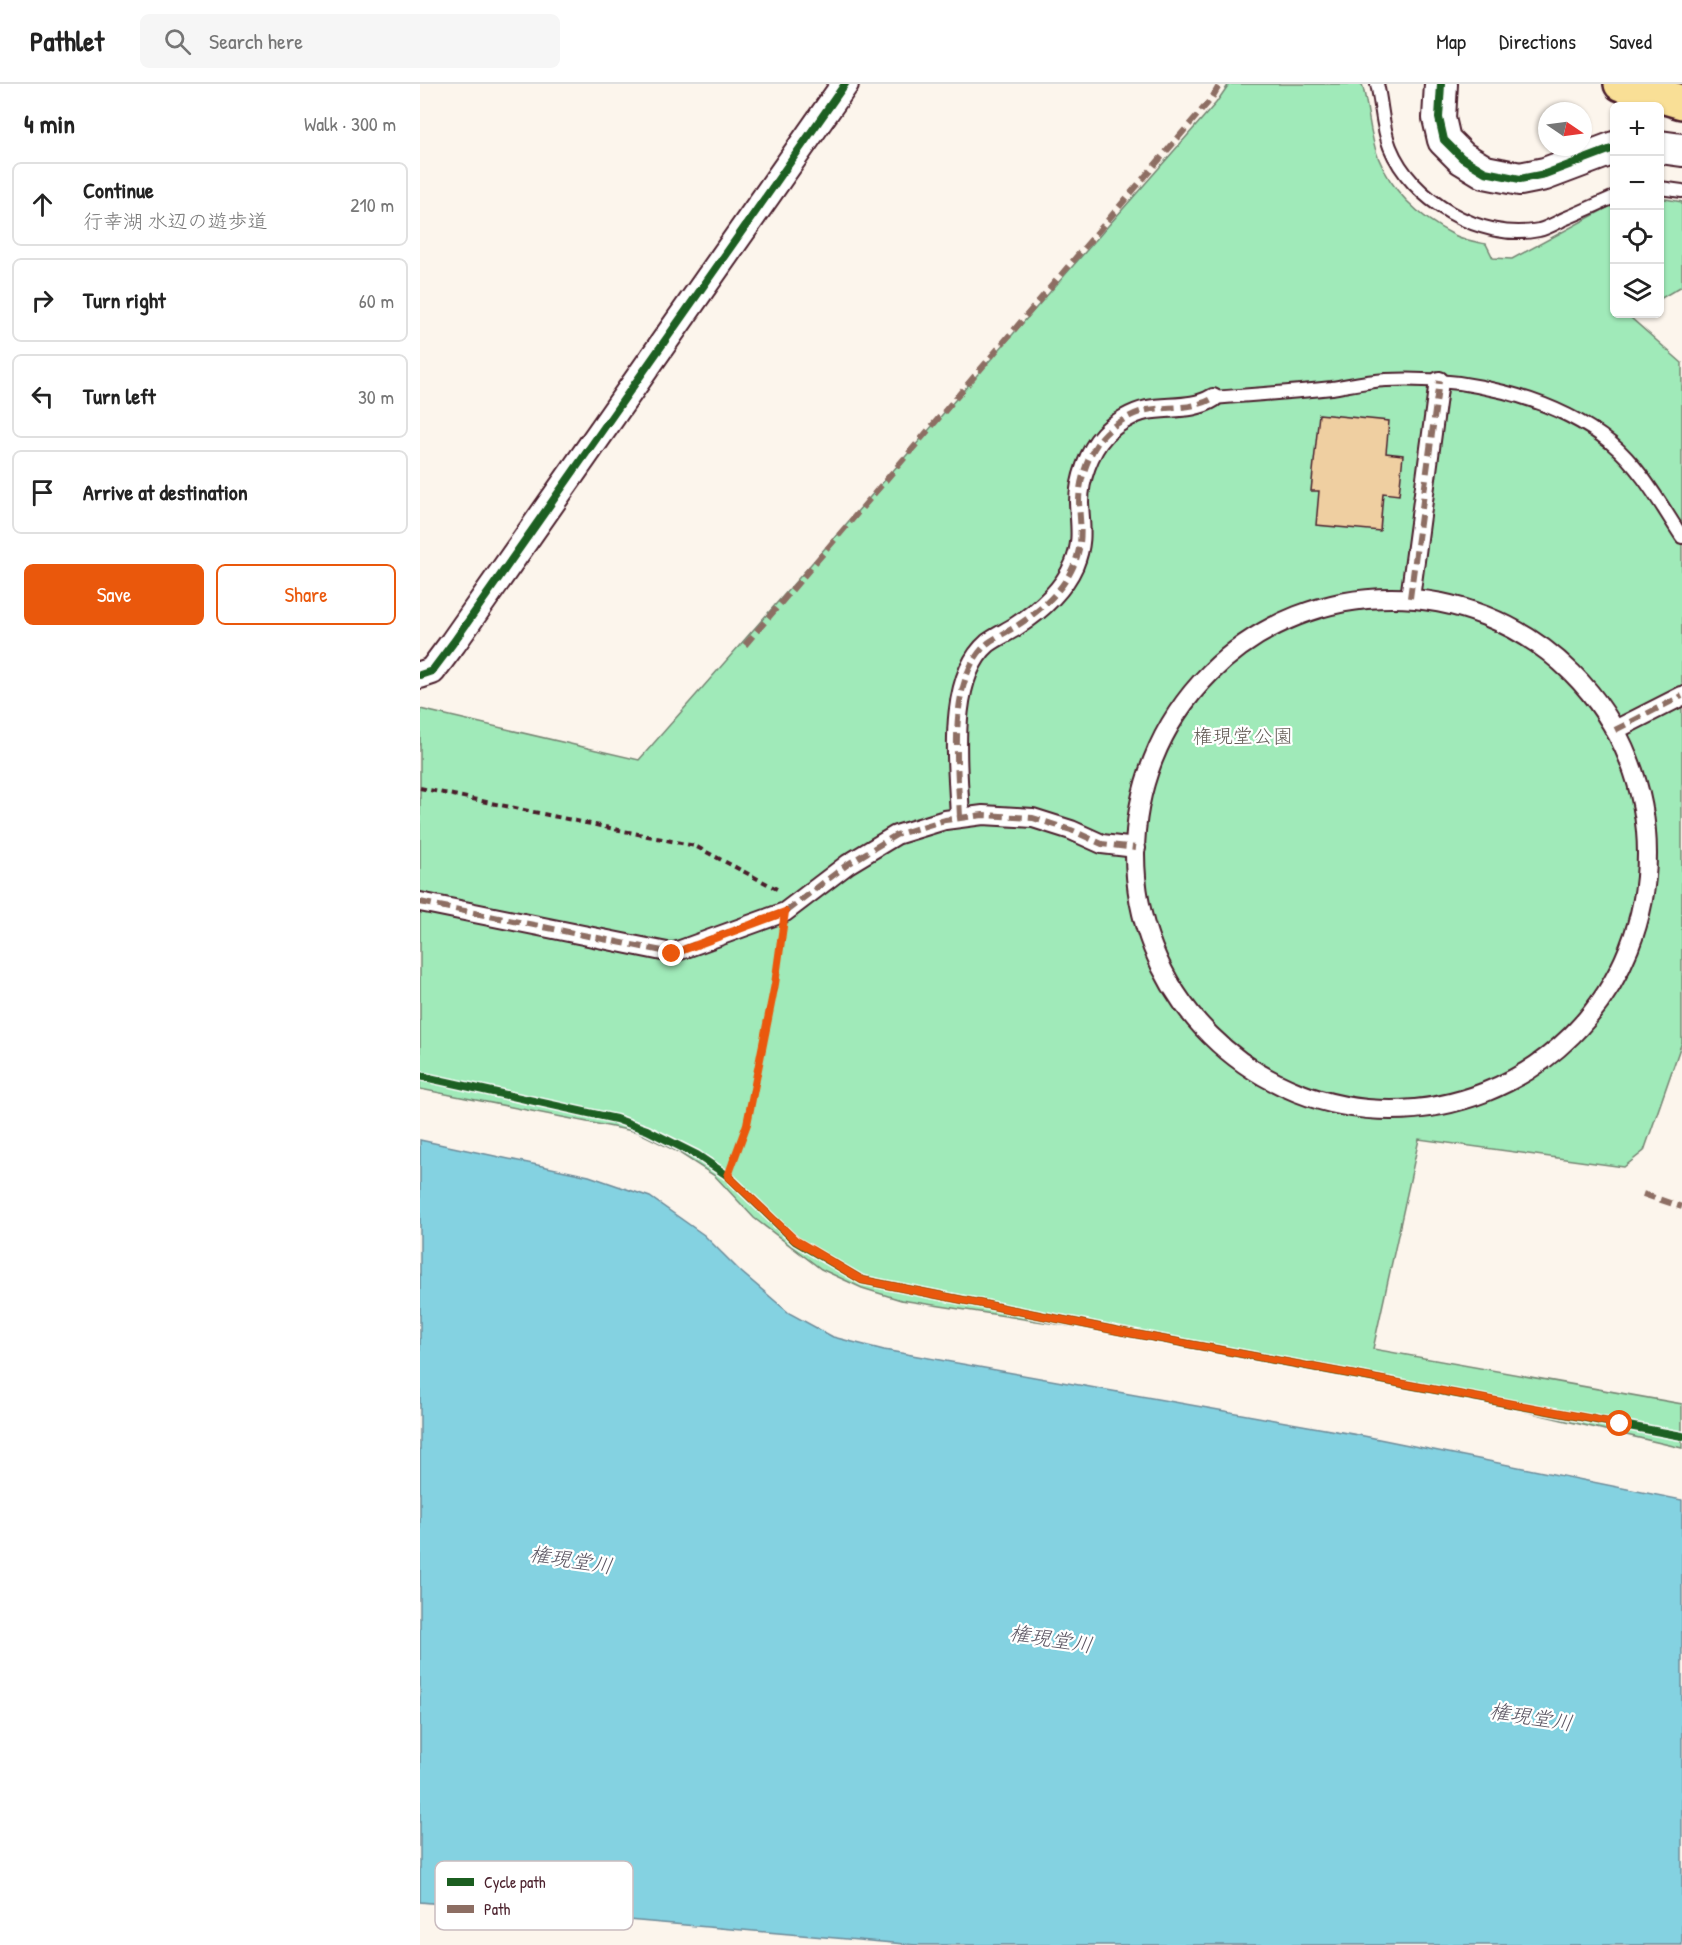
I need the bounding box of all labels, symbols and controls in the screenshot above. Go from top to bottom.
search box [140,14,560,68]
text: Pathlet [30,22,104,60]
icon: search [161,25,194,58]
text: Search here [209,26,303,56]
text: Map [1436,27,1466,56]
text: Directions [1499,27,1576,56]
text: Saved [1609,27,1652,56]
north arrow [1538,102,1592,156]
map controls [1610,102,1664,318]
button: + [1610,102,1664,156]
text: 4 min [24,106,75,141]
text: Walk · 300 m [304,110,396,137]
button: − [1610,156,1664,210]
text: Continue [83,175,154,205]
icon: ahead [26,188,59,221]
text: 210 m [350,191,394,218]
text: 行幸湖 水辺の遊歩道 [83,207,268,234]
button: locate [1610,210,1664,264]
button: layers [1610,264,1664,318]
icon: right [26,284,59,317]
text: Turn right [83,285,166,315]
text: 60 m [359,287,394,314]
icon: left [26,380,59,413]
text: Turn left [83,381,156,411]
text: 30 m [358,383,394,410]
icon: arrive [26,476,59,509]
text: Arrive at destination [83,477,248,507]
button: Save [24,564,204,625]
button: Share [216,564,396,625]
park label: 権現堂公園 [1193,722,1293,749]
route end [658,940,684,966]
route start [1606,1410,1632,1436]
water label: 権現堂川 [527,1539,615,1580]
water label: 権現堂川 [1007,1618,1095,1659]
water label: 権現堂川 [1487,1696,1575,1737]
legend [435,1861,633,1930]
text: Cycle path [484,1871,546,1893]
text: Path [484,1898,510,1920]

